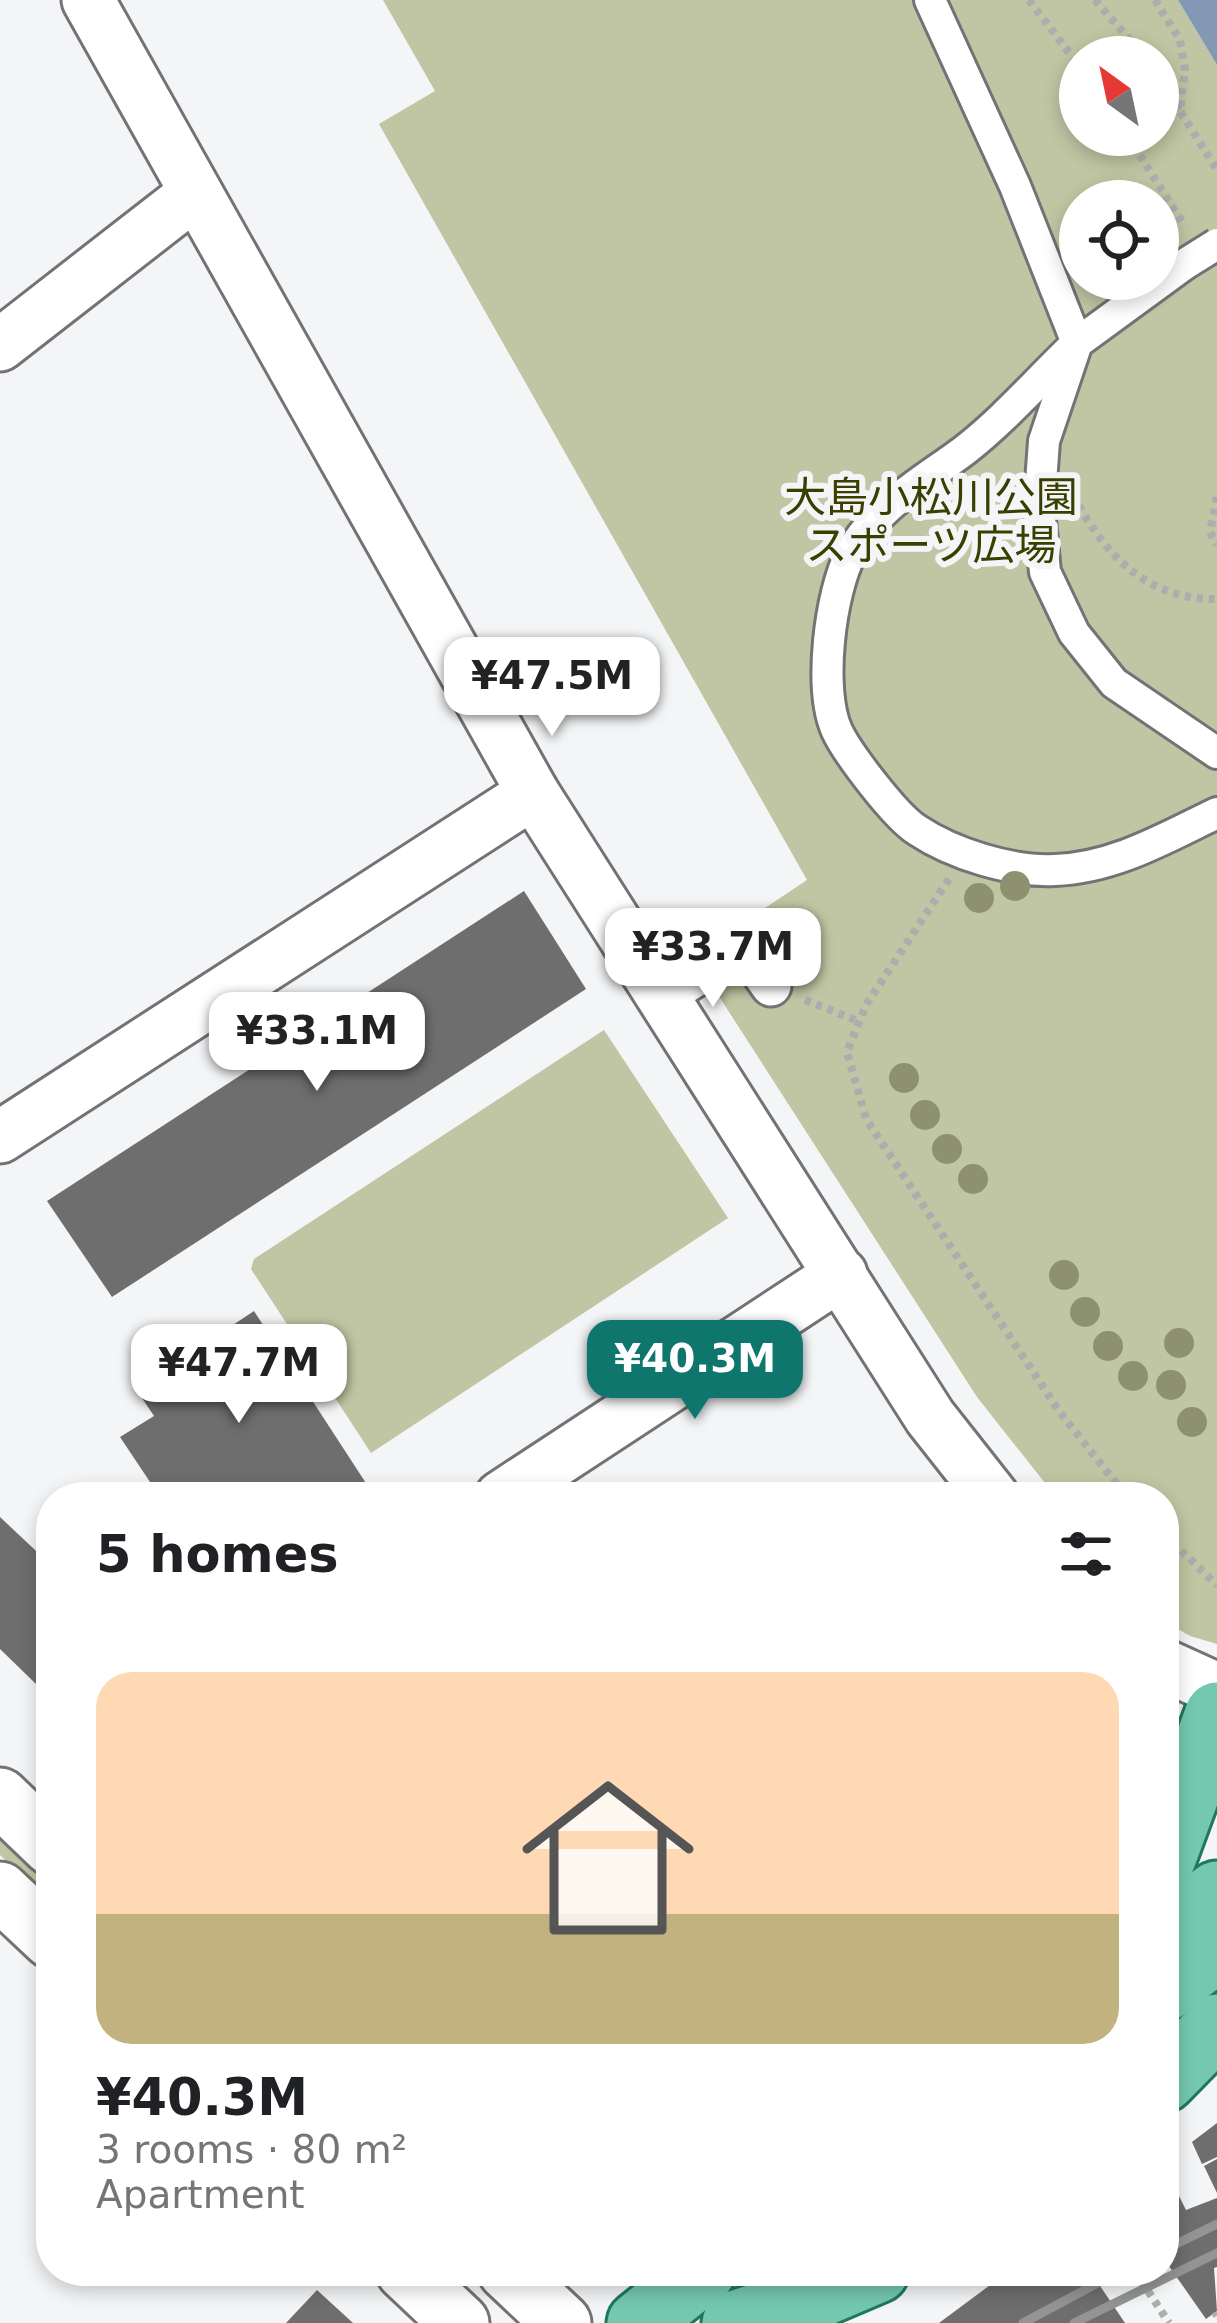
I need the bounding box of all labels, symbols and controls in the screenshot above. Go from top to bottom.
north arrow [1059,36,1179,156]
map controls [1059,36,1179,300]
button: locate [1059,180,1179,300]
park label: 大島小松川公園 スポーツ広場 [784,473,1078,570]
pin: ¥47.5M [454,637,650,739]
text: ¥47.5M [471,653,633,698]
pin: ¥33.7M [615,908,811,1010]
text: ¥33.7M [632,924,794,969]
pin: ¥33.1M [219,992,415,1094]
text: ¥33.1M [236,1008,398,1053]
pin: ¥40.3M [597,1320,793,1422]
pin: ¥47.7M [141,1324,337,1426]
text: ¥40.3M [614,1336,776,1381]
text: ¥47.7M [158,1340,320,1385]
icon: filters [1053,1521,1119,1587]
text: 5 homes [96,1525,339,1584]
icon: home [500,1750,716,1966]
text: ¥40.3M [96,2068,308,2127]
text: 3 rooms · 80 m² [96,2127,407,2172]
text: Apartment [96,2172,305,2217]

